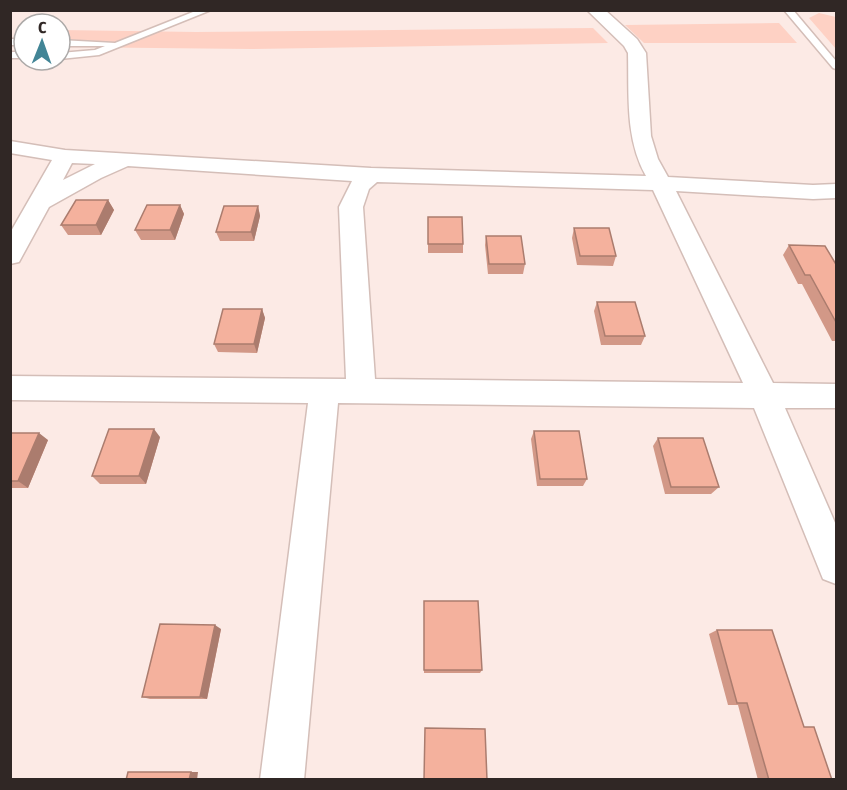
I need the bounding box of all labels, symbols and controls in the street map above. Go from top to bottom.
north arrow [12,12,72,72]
text: С [38,18,47,37]

